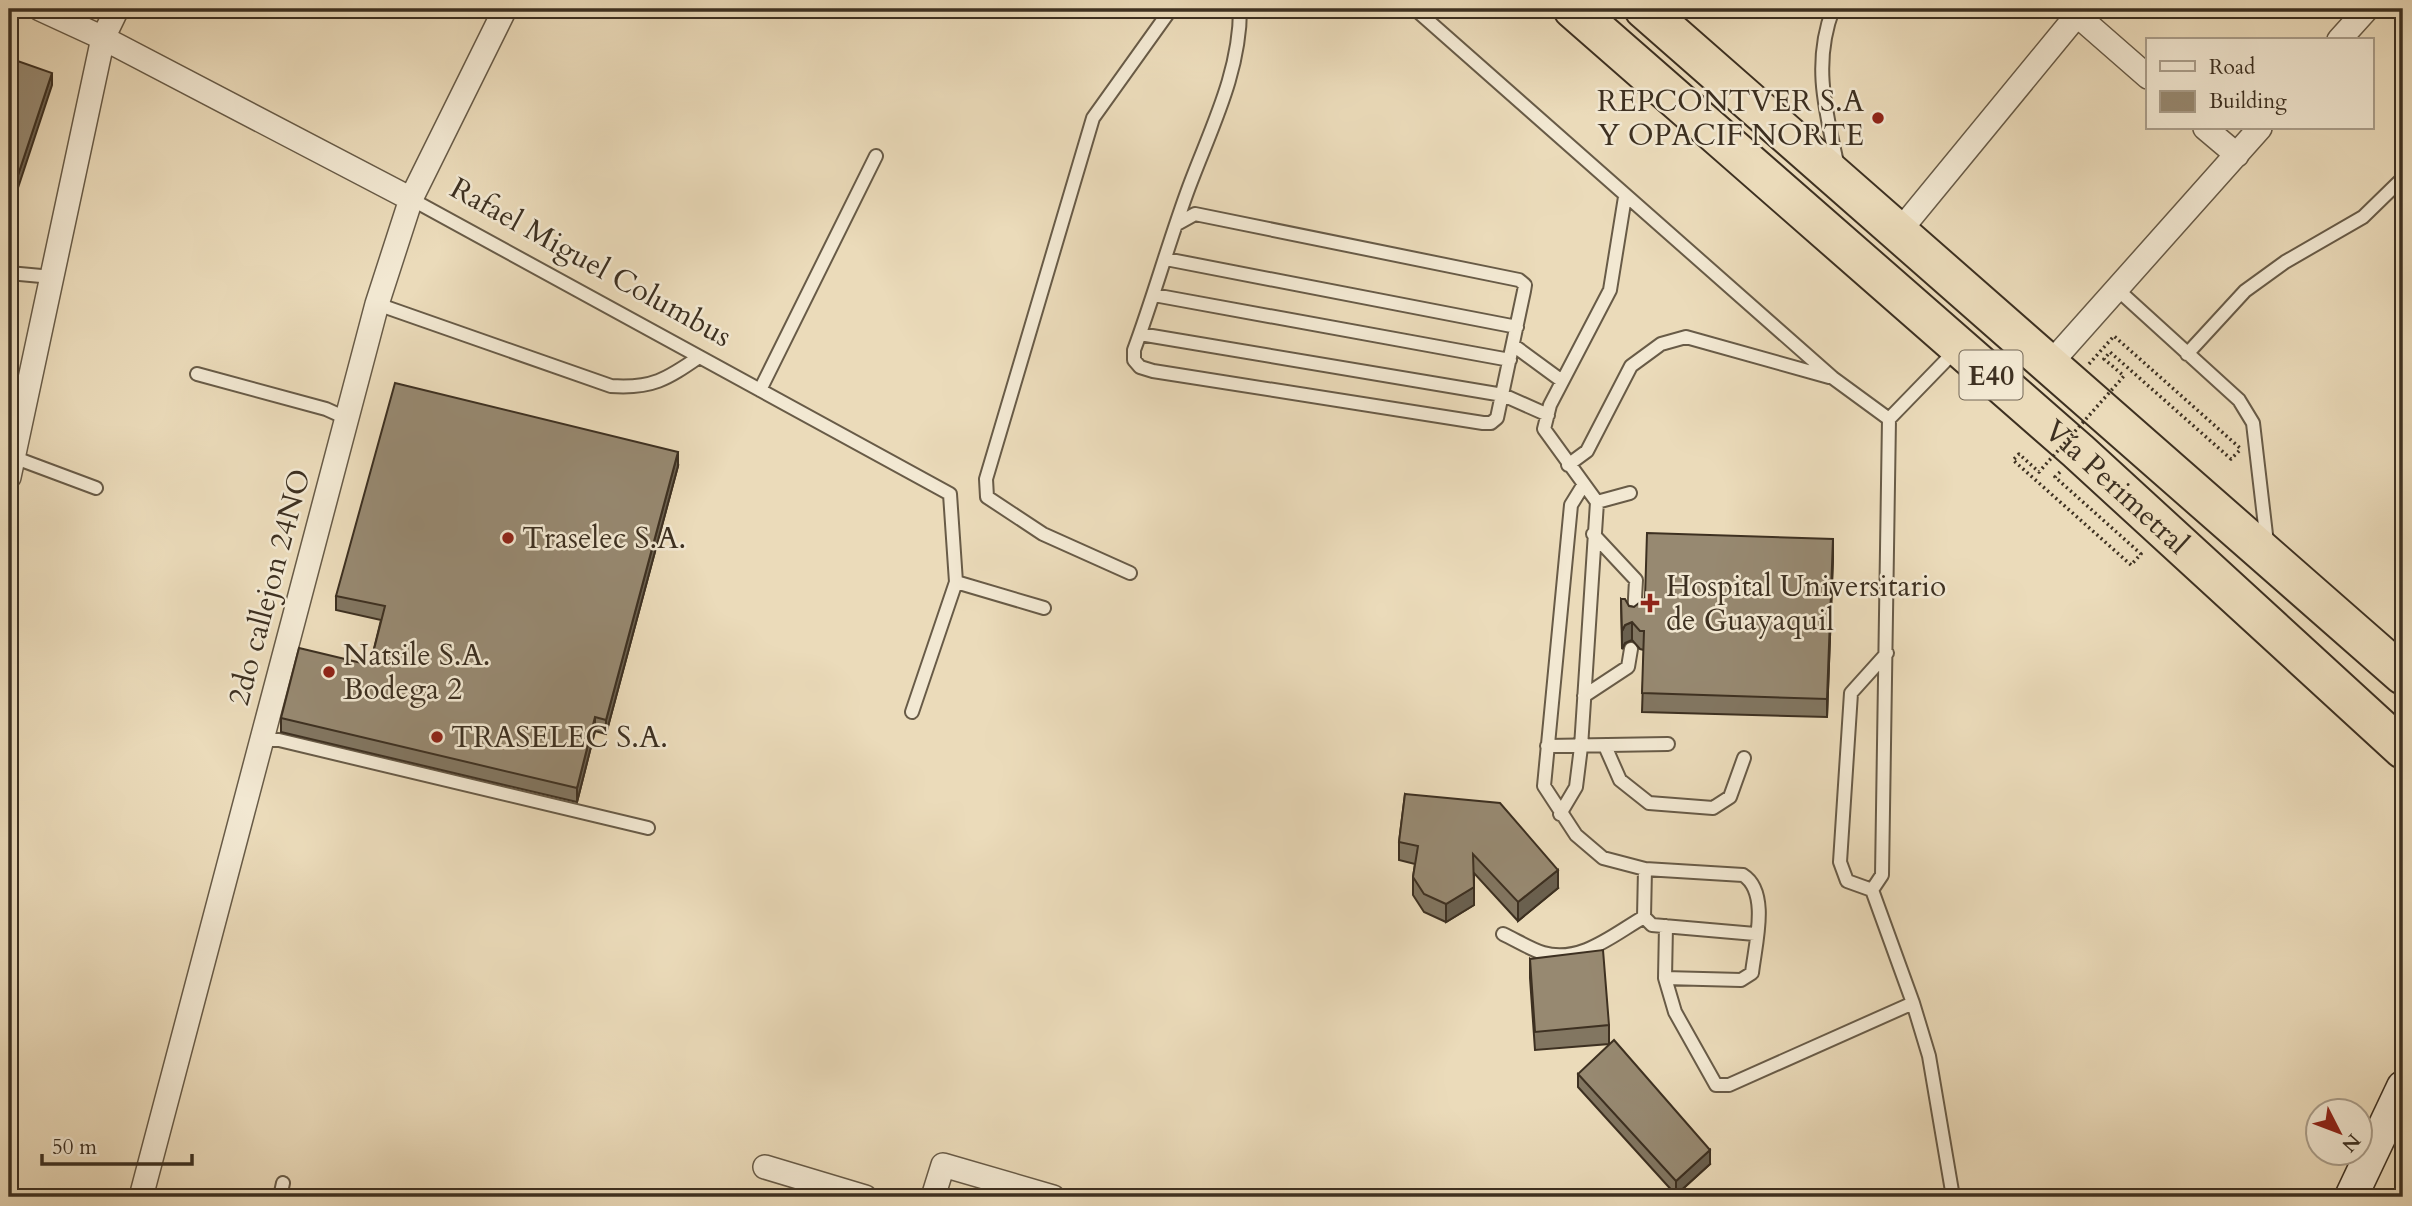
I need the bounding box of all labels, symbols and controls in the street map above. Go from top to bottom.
legend [2146,38,2374,130]
text: Road [2209,53,2255,82]
place label: REPCONTVER S.A Y OPACIF NORTE [1597,81,1865,156]
text: Building [2209,87,2287,116]
marker: REPCONTVER S.A Y OPACIF NORTE [1870,110,1886,126]
street label: Rafael Miguel Columbus [443,168,739,357]
road number: E40 [1960,350,2022,400]
street label: Vía Perimetral [2035,411,2198,564]
street label: 2do callejon 24NO [218,464,321,710]
place label: Traselec S.A. [522,518,686,559]
marker: Traselec S.A. [500,530,516,546]
place label: Hospital Universitario de Guayaquil [1666,566,1946,641]
marker: Hospital Universitario de Guayaquil [1640,593,1660,613]
place label: Natsile S.A. Bodega 2 [343,635,490,710]
marker: Natsile S.A. Bodega 2 [321,664,337,680]
place label: TRASELEC S.A. [451,717,668,758]
marker: TRASELEC S.A. [429,729,445,745]
north arrow [2304,1098,2374,1168]
scale bar [42,1122,192,1166]
text: N [2335,1128,2366,1158]
text: 50 m [52,1133,97,1162]

